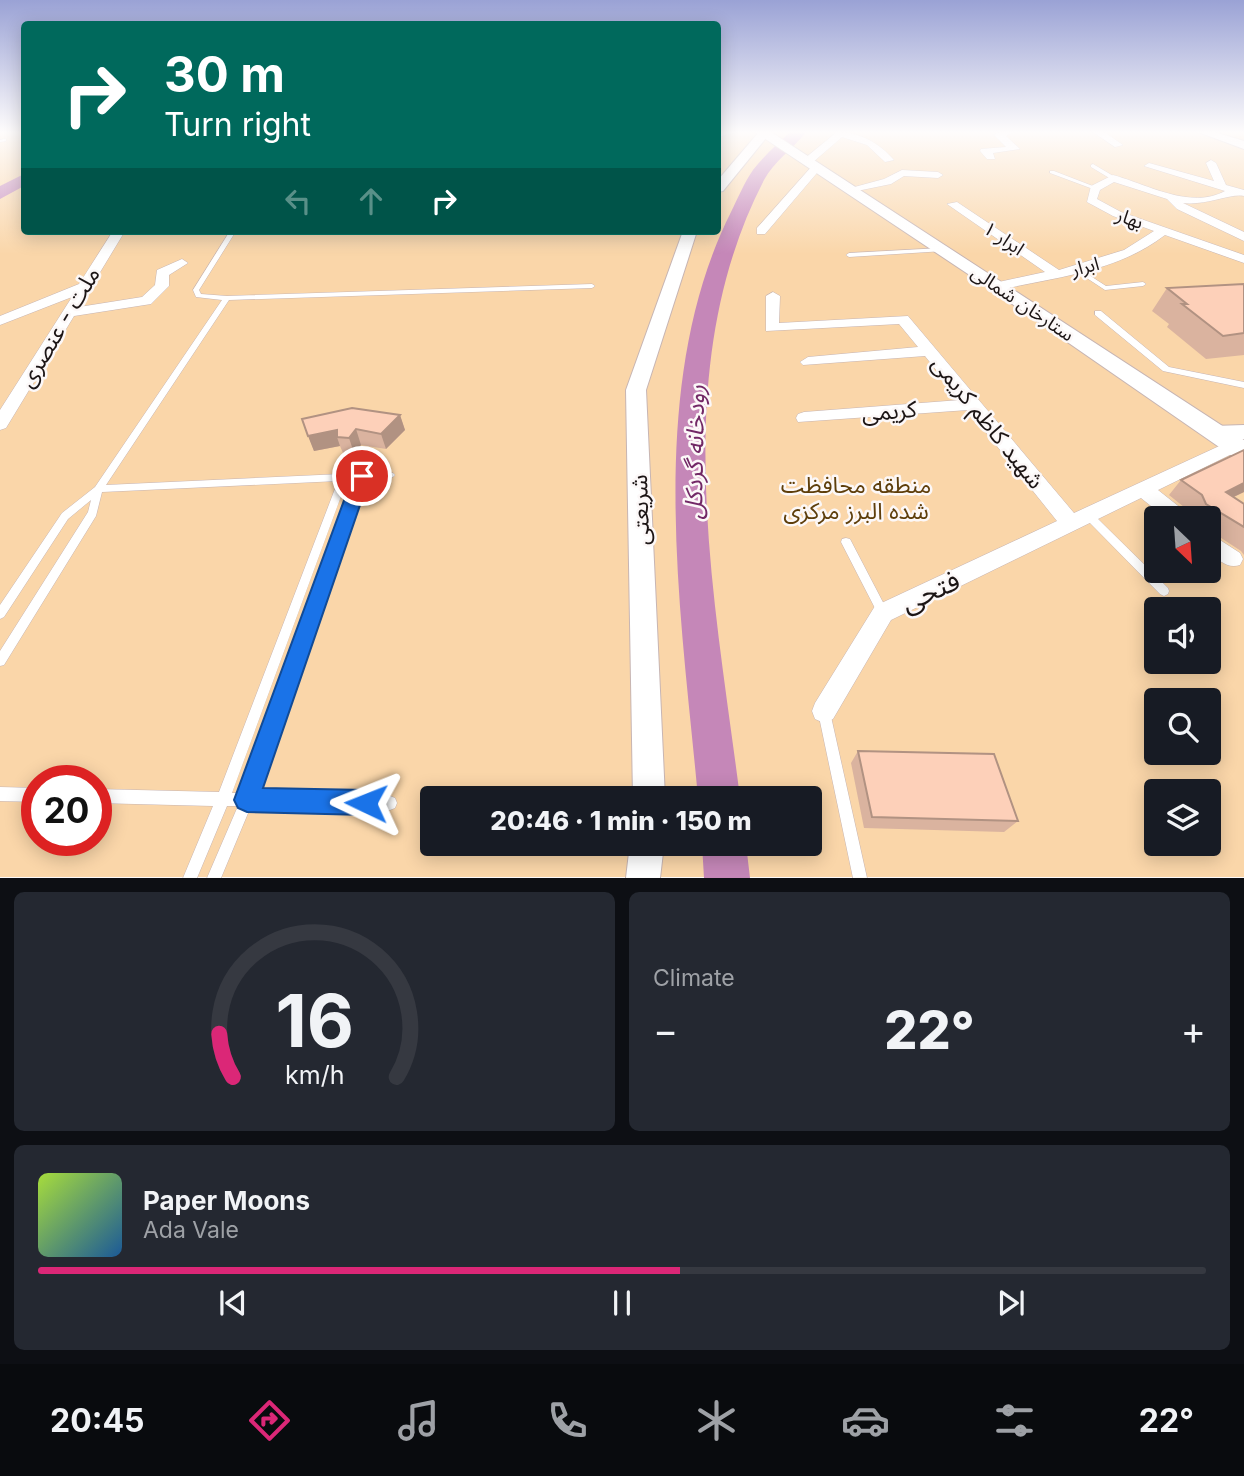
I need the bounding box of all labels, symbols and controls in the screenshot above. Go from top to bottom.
text: 30 m [164,45,285,104]
icon: right [49,49,140,140]
text: Turn right [164,105,311,144]
icon: left [279,182,317,220]
icon: ahead [352,182,390,220]
icon: right [425,182,463,220]
street label: بهار [1112,203,1147,234]
street label: ابرار ۱ [979,216,1029,260]
street label: ابرار [1068,252,1102,281]
street label: ستارخان شمالی [967,261,1079,346]
street label: ملت - عنصری [12,262,106,392]
street label: شهید کاظم کریمی [923,350,1050,496]
water label: رودخانه گردکل [679,384,710,519]
street label: کریمی [860,395,918,427]
pin [332,446,392,506]
icon: arrive [343,457,381,495]
park label: منطقه محافظت شده البرز مرکزی [781,471,931,525]
street label: شریعتی [625,474,655,546]
north arrow [1144,506,1222,583]
map controls [1144,506,1221,856]
street label: فتحی [895,563,965,619]
button: sound [1144,597,1221,674]
button: search [1144,688,1221,765]
speed limit sign: 20 [21,765,112,856]
position arrow [329,766,403,840]
button: layers [1144,779,1221,856]
text: 20:46 · 1 min · 150 m [490,805,752,836]
text: Climate [653,964,735,992]
text: 16 [275,977,354,1066]
text: 22° [884,999,975,1062]
text: − [653,1007,678,1053]
text: + [1181,1007,1206,1053]
text: km/h [285,1060,344,1090]
text: Paper Moons [143,1185,310,1216]
text: Ada Vale [143,1216,239,1244]
icon: previous [214,1284,252,1322]
icon: pause [603,1284,641,1322]
icon: next [992,1284,1030,1322]
icon: directions [245,1396,294,1445]
icon: music [394,1396,443,1445]
icon: phone [543,1396,592,1445]
icon: climate [692,1396,741,1445]
icon: car [841,1396,890,1445]
icon: filters [990,1396,1039,1445]
text: 20:45 [50,1401,145,1440]
text: 22° [1139,1401,1194,1440]

